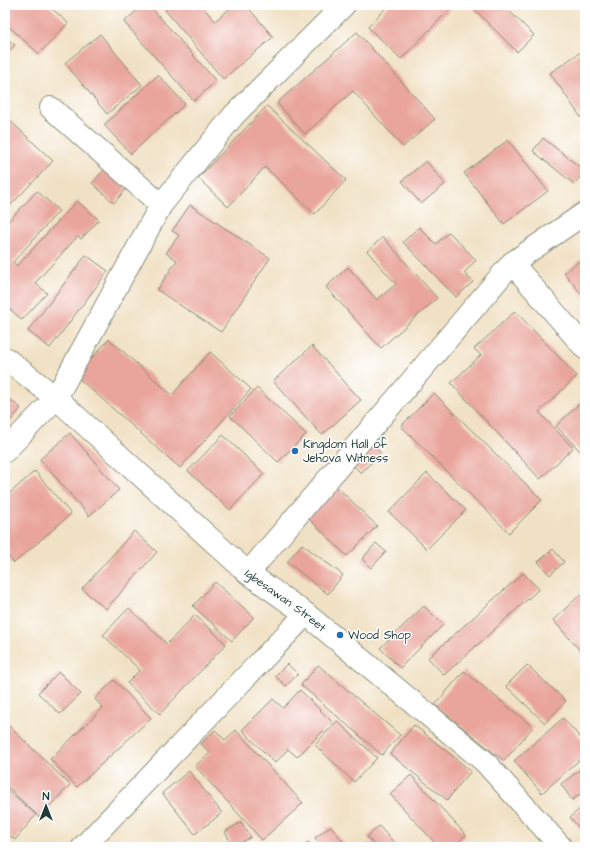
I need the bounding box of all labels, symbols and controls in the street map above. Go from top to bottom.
place label: Kingdom Hall of Jehova Witness [303,436,388,467]
marker: Kingdom Hall of Jehova Witness [290,446,300,456]
street label: Igbesawan Street [240,566,330,636]
place label: Wood Shop [348,627,411,644]
marker: Wood Shop [335,630,345,640]
north arrow [26,786,66,826]
text: N [43,789,50,804]

